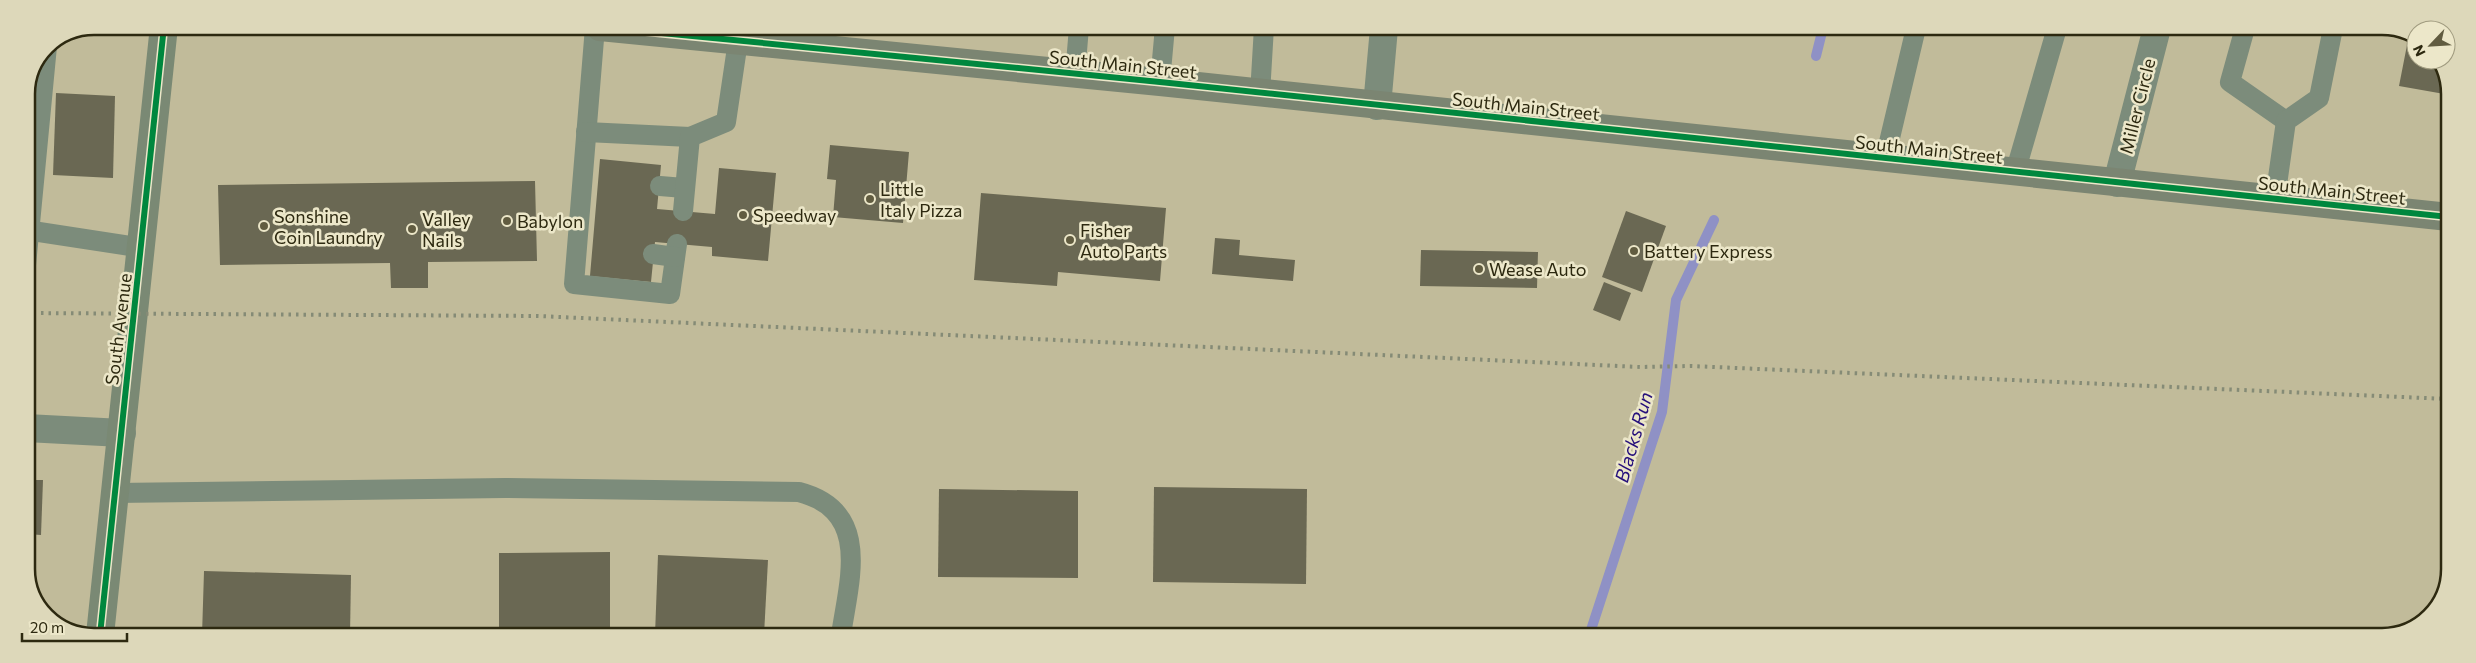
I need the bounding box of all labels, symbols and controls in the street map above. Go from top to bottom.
north arrow [2406,20,2456,70]
text: N [2409,42,2429,59]
street label: South Main Street [1048,45,1198,83]
street label: Miller Circle [2114,56,2160,156]
street label: South Main Street [1451,87,1601,125]
street label: South Main Street [1854,130,2004,168]
street label: South Main Street [2257,171,2407,209]
place label: Little Italy Pizza [880,178,962,221]
marker: Little Italy Pizza [864,193,876,205]
place label: Speedway [753,204,836,226]
place label: Sonshine Coin Laundry [274,205,382,248]
place label: Valley Nails [422,208,471,251]
marker: Speedway [737,209,749,221]
place label: Babylon [517,210,583,232]
marker: Babylon [501,215,513,227]
place label: Fisher Auto Parts [1080,219,1167,262]
marker: Sonshine Coin Laundry [258,220,270,232]
marker: Valley Nails [406,223,418,235]
marker: Fisher Auto Parts [1064,234,1076,246]
place label: Battery Express [1644,240,1773,262]
marker: Battery Express [1628,245,1640,257]
place label: Wease Auto [1489,258,1586,280]
marker: Wease Auto [1473,263,1485,275]
street label: South Avenue [100,272,136,386]
water label: Blacks Run [1609,389,1657,485]
scale bar [22,610,128,642]
text: 20 m [30,618,64,636]

